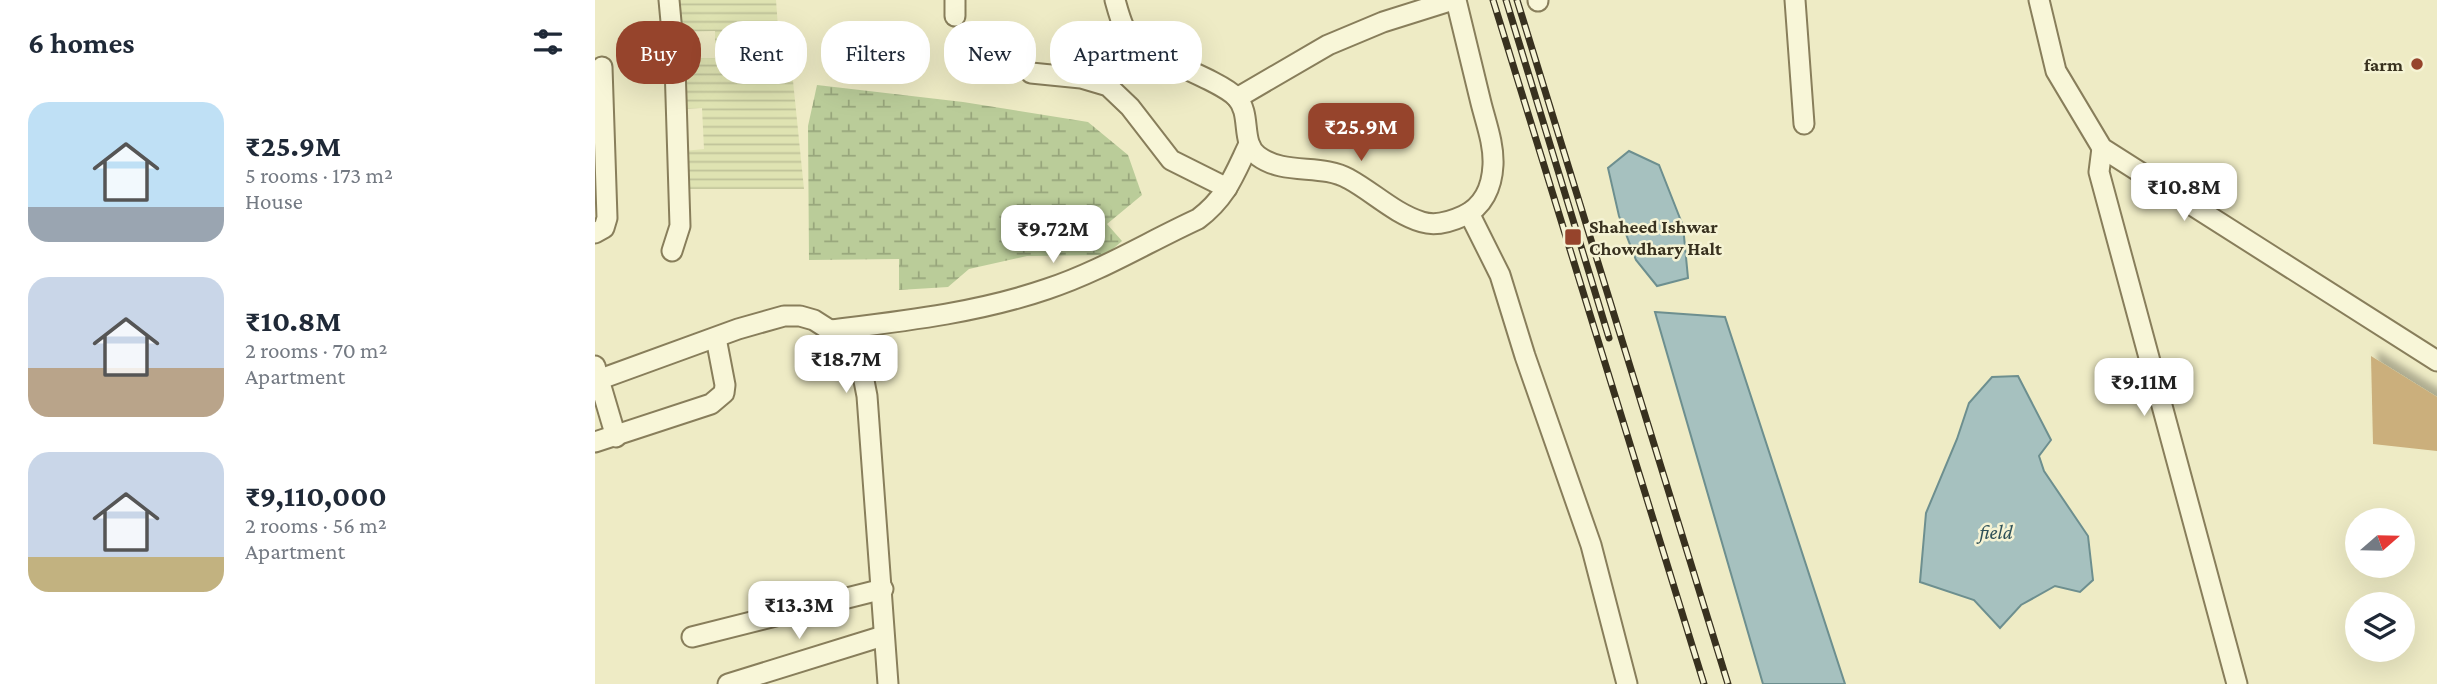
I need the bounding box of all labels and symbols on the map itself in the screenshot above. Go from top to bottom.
place label: farm [2364,54,2403,75]
marker: farm [2409,56,2425,72]
pin: ₹25.9M [1304,104,1418,163]
pin: ₹10.8M [2127,164,2241,223]
pin: ₹9.72M [996,205,1110,265]
place label: Shaheed Ishwar Chowdhary Halt [1589,216,1722,259]
marker: Shaheed Ishwar Chowdhary Halt [1563,227,1583,247]
pin: ₹18.7M [789,336,903,395]
pin: ₹9.11M [2087,358,2201,418]
north arrow [2345,508,2415,578]
water label: field [1975,520,2014,544]
pin: ₹13.3M [742,582,856,641]

